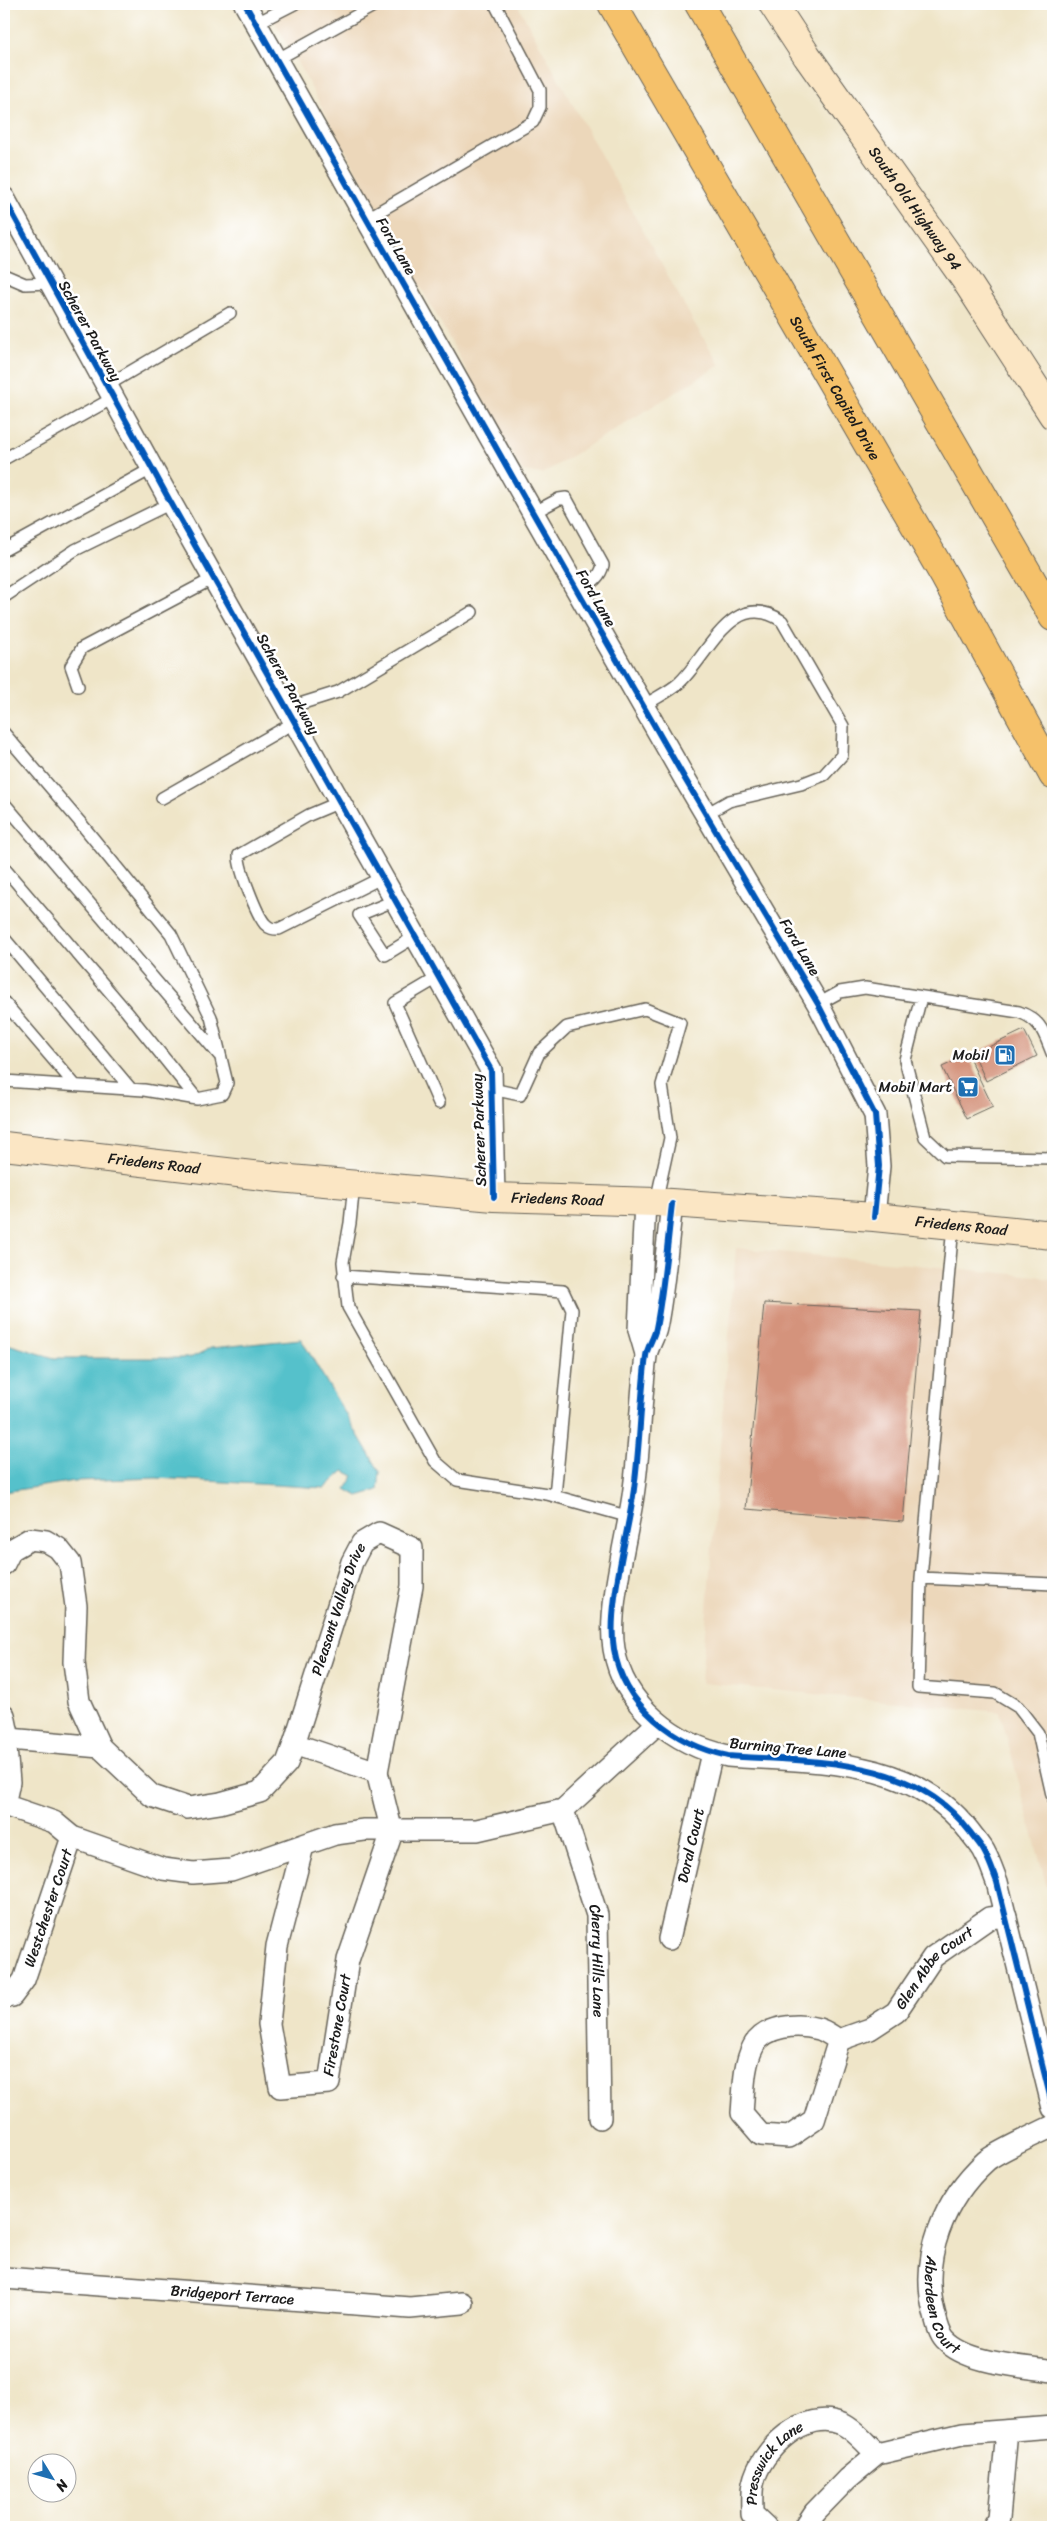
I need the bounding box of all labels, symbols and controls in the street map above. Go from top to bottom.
street label: South Old Highway 94 [862,141,968,276]
street label: Ford Lane [369,212,423,280]
street label: Scherer Parkway [51,275,129,387]
street label: South First Capitol Drive [783,310,888,466]
street label: Ford Lane [569,564,623,632]
street label: Scherer Parkway [249,628,327,740]
street label: Ford Lane [772,913,828,981]
place label: Mobil [952,1042,990,1068]
fuel station icon: Mobil [993,1043,1017,1067]
street label: Scherer Parkway [464,1073,494,1187]
place label: Mobil Mart [879,1074,952,1100]
supermarket icon: Mobil Mart [956,1075,980,1099]
street label: Friedens Road [107,1145,203,1182]
street label: Friedens Road [511,1185,605,1213]
street label: Friedens Road [914,1208,1010,1243]
street label: Pleasant Valley Drive [304,1538,373,1679]
street label: Burning Tree Lane [728,1730,848,1766]
street label: Doral Court [669,1805,712,1885]
street label: Westchester Court [16,1844,80,1971]
street label: Cherry Hills Lane [581,1900,612,2018]
street label: Glen Abbe Court [888,1919,980,2015]
street label: Firestone Court [315,1971,359,2078]
street label: Aberdeen Court [917,2253,966,2362]
street label: Bridgeport Terrace [170,2277,295,2312]
street label: Presswick Lane [739,2414,808,2505]
north arrow [28,2454,78,2504]
text: N [49,2473,75,2497]

